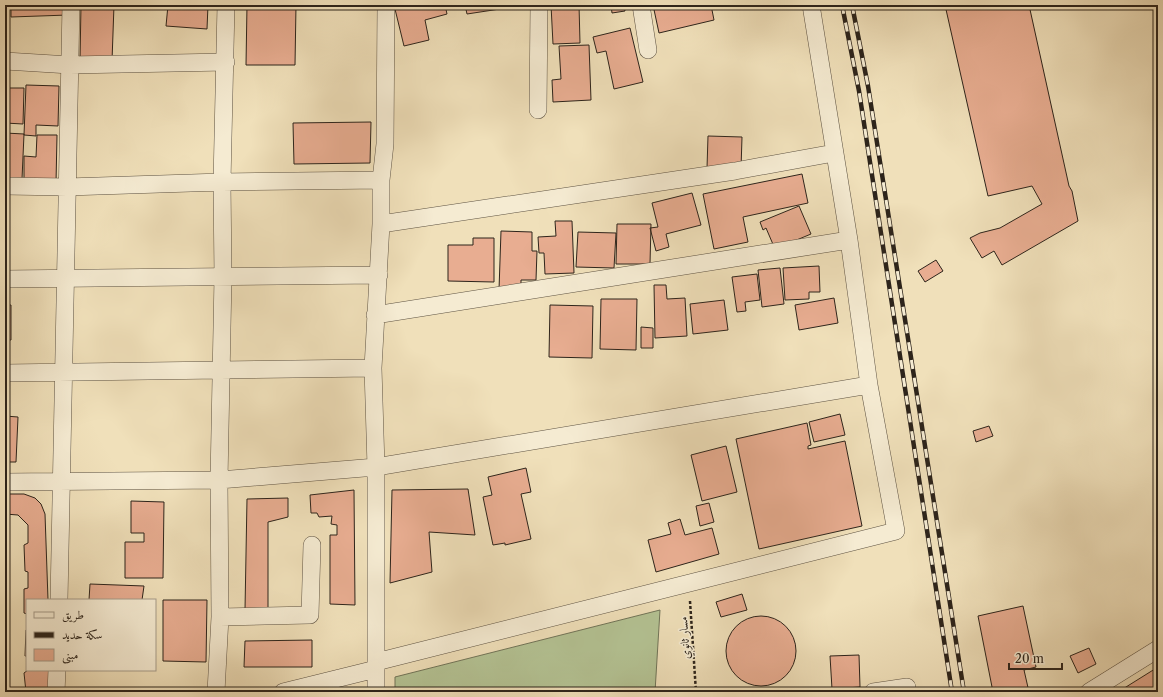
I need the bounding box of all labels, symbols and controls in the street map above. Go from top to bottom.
legend [26,599,156,671]
text: طريق [62,607,84,623]
street label: مسار ثانوي [675,616,696,660]
text: سكة حديد [62,627,103,642]
scale bar [1009,645,1062,671]
text: مبنى [62,647,78,664]
text: 20 m [1015,651,1044,666]

